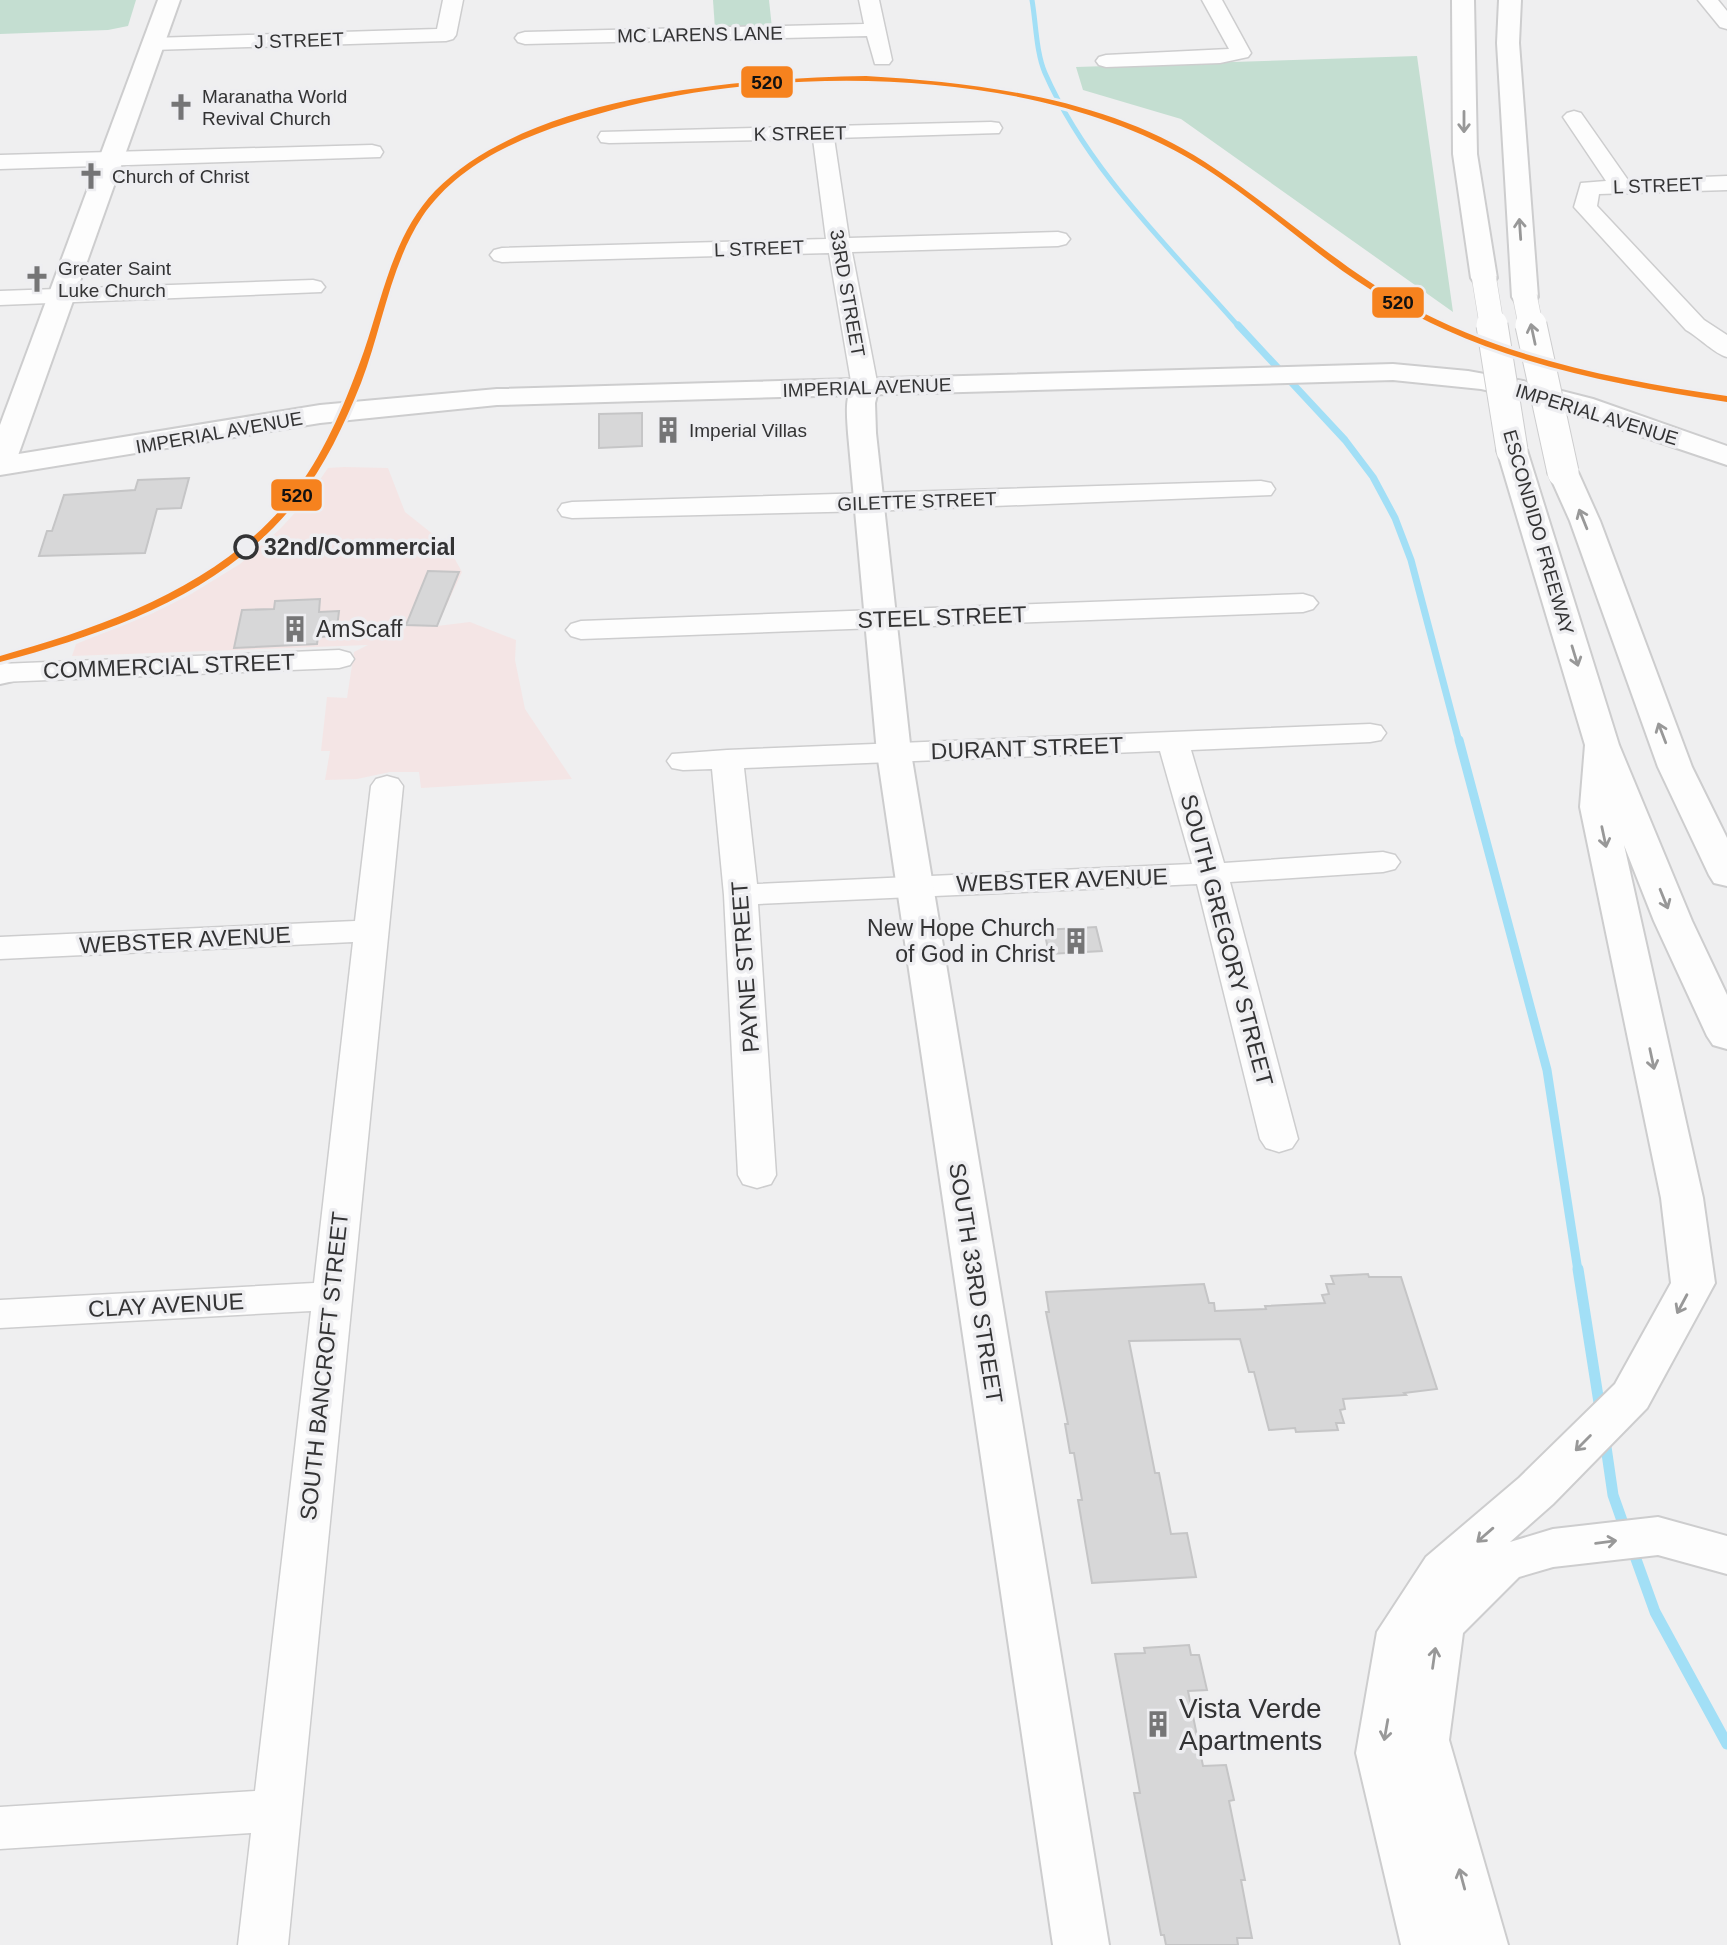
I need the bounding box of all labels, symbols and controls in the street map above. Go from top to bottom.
street label: MC LARENS LANE [617,23,783,46]
street label: J STREET [254,28,345,53]
line badge: 520 [740,65,794,99]
text: 520 [751,72,783,93]
place label: Maranatha World Revival Church [202,86,347,129]
church icon: Maranatha World Revival Church [166,92,196,122]
one-way arrow [1457,111,1471,134]
street label: K STREET [753,122,847,145]
church icon: Church of Christ [76,161,106,191]
place label: Church of Christ [112,166,250,187]
street label: L STREET [1613,173,1704,198]
one-way arrow [1513,218,1526,240]
street label: 33RD STREET [826,228,869,359]
street label: L STREET [714,236,805,261]
place label: Greater Saint Luke Church [58,258,172,301]
church icon: Greater Saint Luke Church [22,264,52,294]
line badge: 520 [1371,286,1425,319]
text: 520 [1382,292,1414,313]
one-way arrow [1526,323,1539,346]
street label: IMPERIAL AVENUE [782,374,952,401]
street label: IMPERIAL AVENUE [1513,380,1681,449]
street label: IMPERIAL AVENUE [134,407,304,458]
building icon: Imperial Villas [653,415,683,445]
place label: Imperial Villas [689,420,807,441]
street label: ESCONDIDO FREEWAY [1499,427,1578,637]
line badge: 520 [270,478,323,512]
text: 520 [281,485,313,506]
street label: GILETTE STREET [837,488,997,515]
one-way arrow [1576,509,1589,531]
place label: 32nd/Commercial [264,534,456,560]
marker: 32nd/Commercial [234,535,258,559]
street label: STEEL STREET [857,601,1027,633]
building icon: AmScaff [280,614,310,644]
place label: AmScaff [316,616,403,642]
one-way arrow [1569,645,1582,667]
street label: COMMERCIAL STREET [43,649,295,683]
one-way arrow [1655,722,1667,744]
street label: DURANT STREET [930,732,1124,764]
street label: SOUTH GREGORY STREET [1176,791,1278,1089]
one-way arrow [1598,825,1611,848]
street label: WEBSTER AVENUE [956,863,1168,897]
street label: PAYNE STREET [726,880,764,1054]
one-way arrow [1658,888,1671,910]
place label: New Hope Church of God in Christ [867,915,1056,967]
street label: WEBSTER AVENUE [79,921,291,959]
building icon: New Hope Church of God in Christ [1061,926,1091,956]
one-way arrow [1646,1047,1660,1070]
street label: SOUTH 33RD STREET [944,1161,1008,1405]
street label: SOUTH BANCROFT STREET [295,1210,353,1522]
street label: CLAY AVENUE [87,1288,245,1322]
one-way arrow [1674,1294,1688,1314]
one-way arrow [1575,1435,1592,1452]
one-way arrow [1476,1527,1494,1543]
one-way arrow [1594,1536,1617,1549]
one-way arrow [1428,1647,1441,1670]
place label: Vista Verde Apartments [1179,1693,1322,1756]
building icon: Vista Verde Apartments [1143,1709,1173,1739]
one-way arrow [1379,1718,1392,1741]
one-way arrow [1454,1868,1467,1890]

